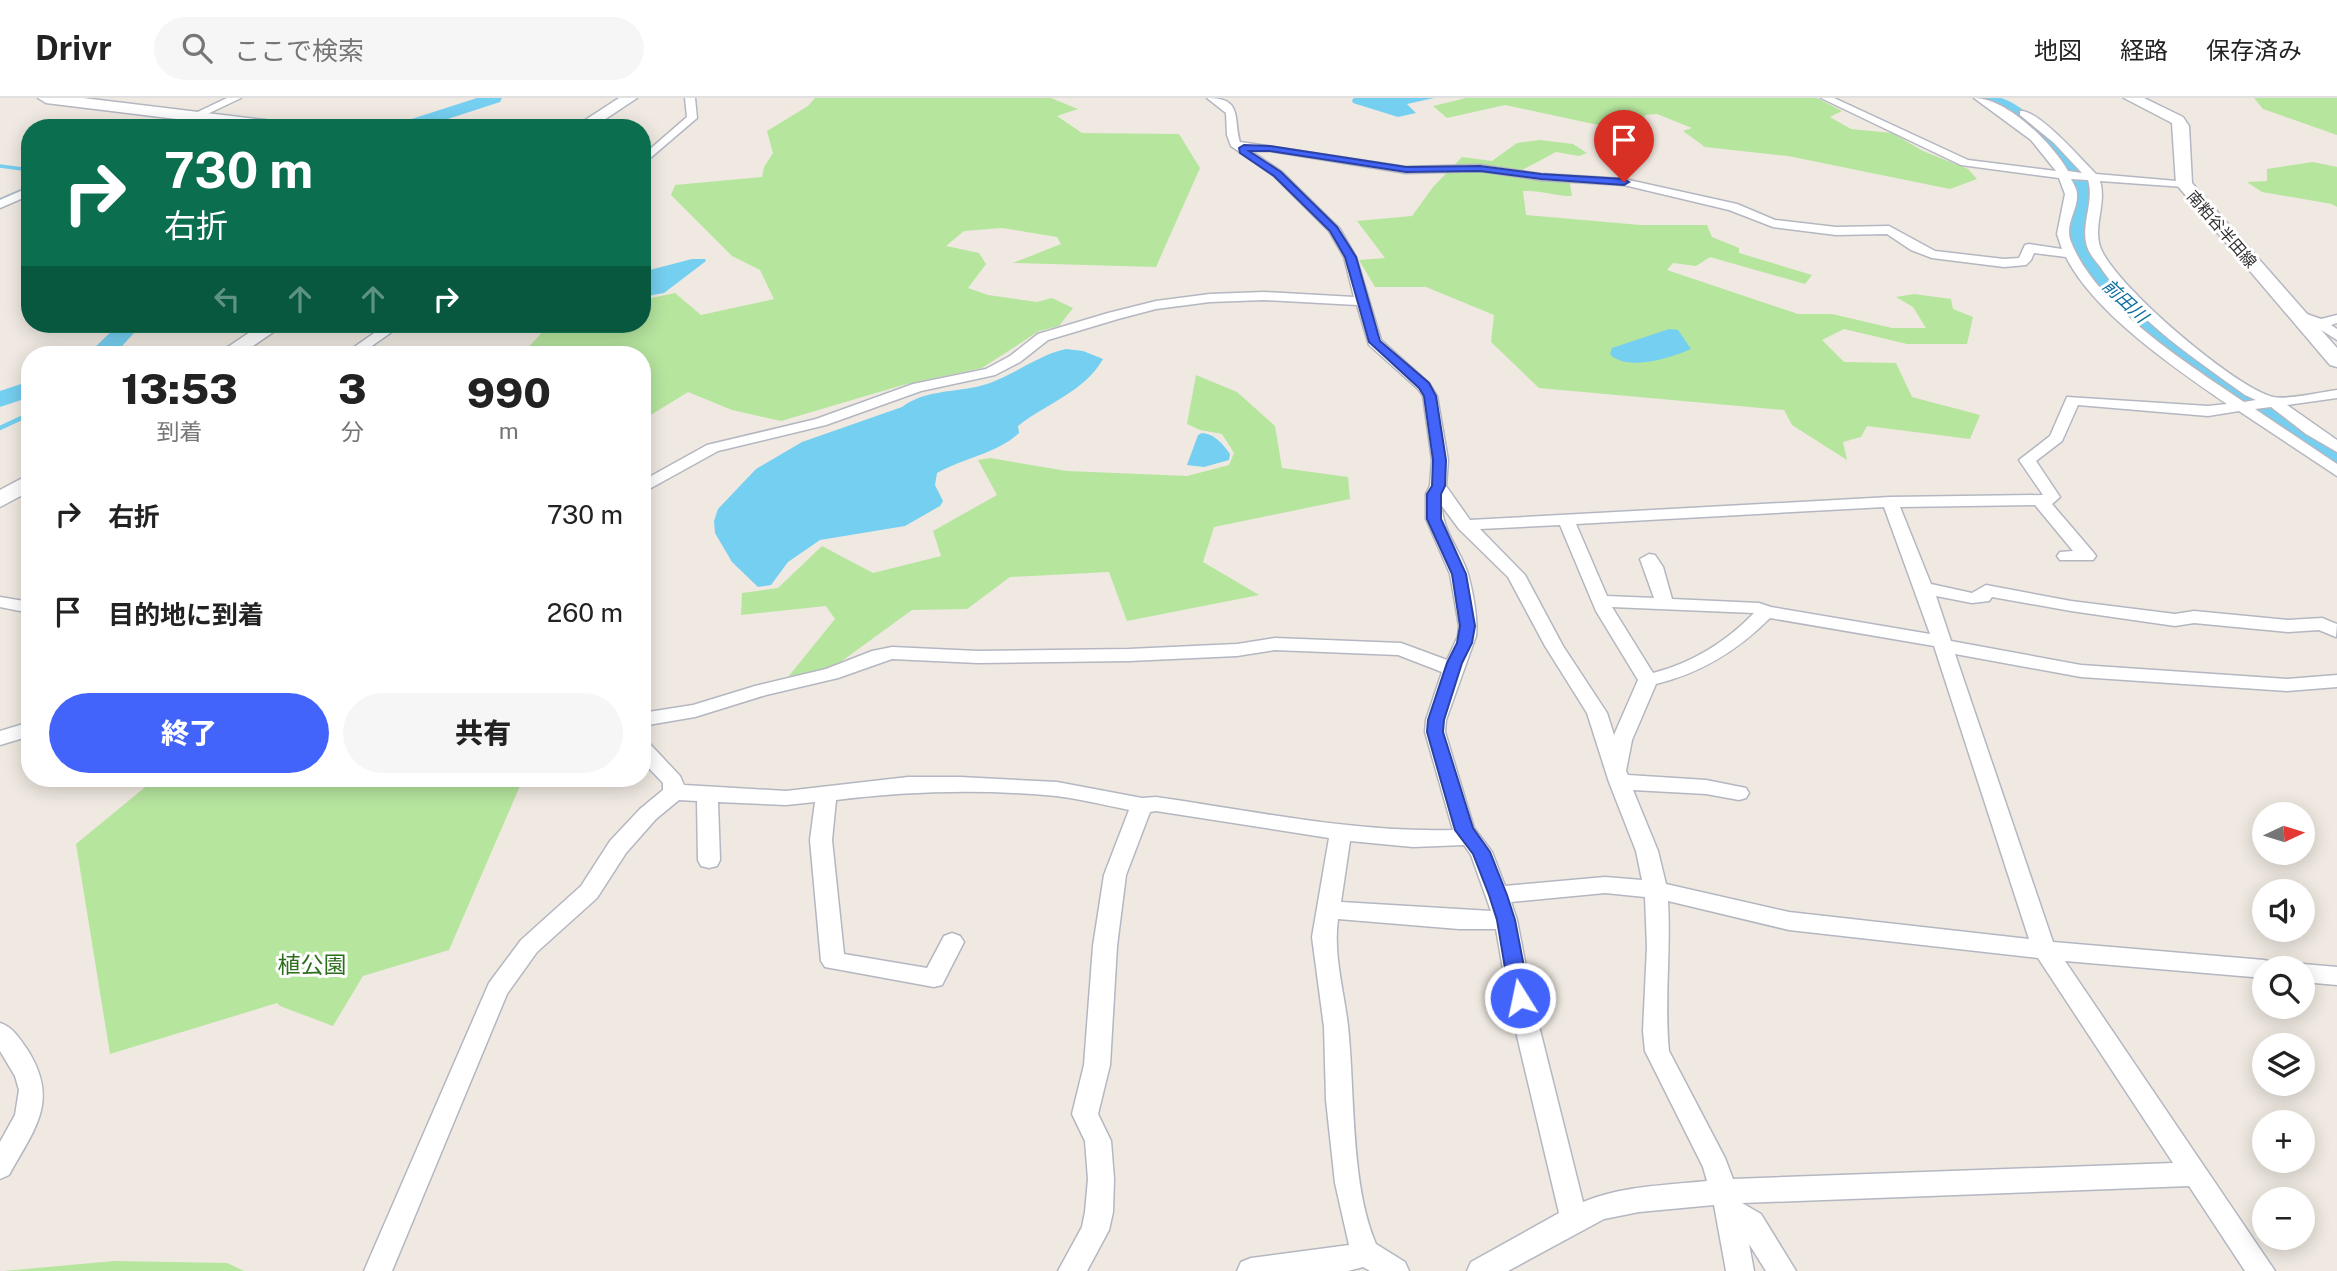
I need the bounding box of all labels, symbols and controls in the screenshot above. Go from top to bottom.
search box [154,17,644,80]
text: Drivr [35,29,112,67]
icon: search [178,29,216,67]
text: ここで検索 [234,35,364,66]
text: 地図 [2034,36,2082,64]
text: 経路 [2120,36,2168,64]
text: 保存済み [2206,36,2302,64]
pin [1594,110,1654,182]
icon: arrive [1605,121,1643,159]
text: 730 m [164,141,313,199]
icon: right [49,147,140,238]
street label: 南粕谷半田線 [2183,187,2260,272]
text: 右折 [164,207,228,244]
water label: 前田川 [2098,275,2154,328]
icon: left [208,280,246,318]
icon: ahead [281,280,319,318]
icon: ahead [354,280,392,318]
icon: right [427,280,465,318]
text: 13:53 [121,364,238,413]
text: 3 [338,364,367,413]
text: 990 [467,368,551,417]
text: m [499,417,519,444]
text: 到着 [156,418,202,445]
text: 分 [341,418,364,445]
icon: right [49,495,87,533]
text: 730 m [547,499,623,530]
text: 右折 [108,501,160,532]
icon: arrive [49,593,87,631]
text: 260 m [547,597,623,628]
text: 目的地に到着 [108,599,264,630]
button: 終了 [49,693,329,773]
button: 共有 [343,693,623,773]
north arrow [2252,802,2315,864]
map controls [2252,802,2315,1250]
button: sound [2252,879,2315,942]
park label: 植公園 [278,951,347,978]
button: search [2252,956,2315,1019]
position arrow [1483,961,1557,1035]
button: layers [2252,1033,2315,1096]
button: + [2252,1110,2315,1173]
button: − [2252,1187,2315,1250]

